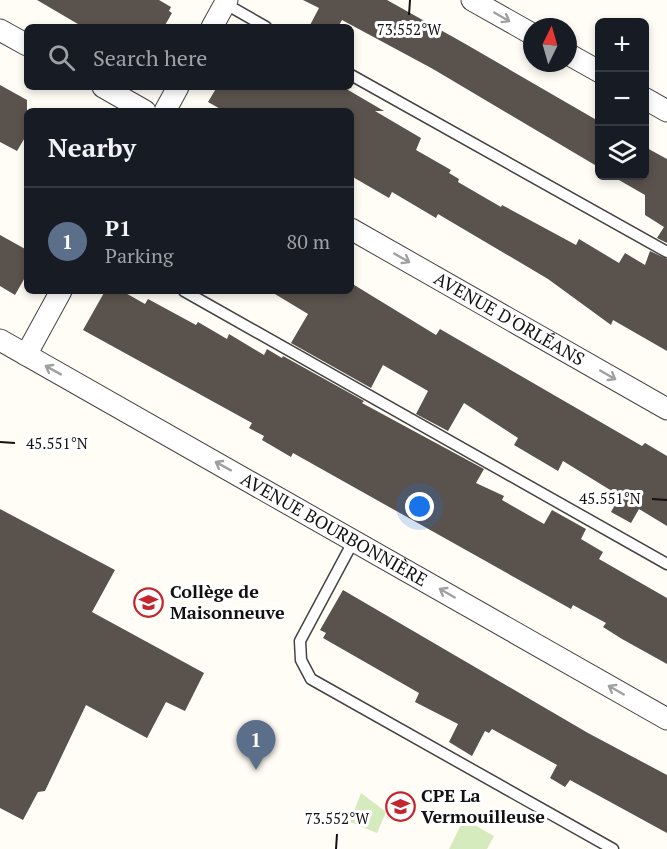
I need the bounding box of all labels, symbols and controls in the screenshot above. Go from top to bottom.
one-way arrow [493,11,510,23]
north arrow [523,18,577,72]
map controls [595,18,649,180]
button: + [595,18,649,72]
text: 73.552°W [377,19,442,39]
search box [24,24,354,90]
icon: search [45,41,78,74]
text: Search here [93,43,207,72]
button: − [595,72,649,126]
button: layers [595,126,649,180]
text: Nearby [48,130,136,164]
text: P1 [105,213,132,242]
text: 1 [62,228,73,255]
text: 80 m [287,228,330,255]
text: Parking [105,242,173,269]
one-way arrow [393,252,410,264]
street label: AVENUE D'ORLÉANS [430,266,589,371]
one-way arrow [45,364,62,376]
one-way arrow [599,370,616,382]
text: 45.551°N [26,433,88,453]
one-way arrow [215,460,232,472]
street label: AVENUE BOURBONNIÈRE [237,466,432,591]
text: 45.551°N [579,488,641,508]
your location [405,492,434,521]
place label: Collège de Maisonneuve [170,579,285,624]
school or university icon: Collège de Maisonneuve [133,586,165,618]
one-way arrow [439,587,456,599]
one-way arrow [608,684,625,696]
pin: 1 [236,720,276,770]
place label: CPE La Vermouilleuse [421,783,545,828]
school or university icon: CPE La Vermouilleuse [384,790,416,822]
text: 73.552°W [305,808,370,828]

